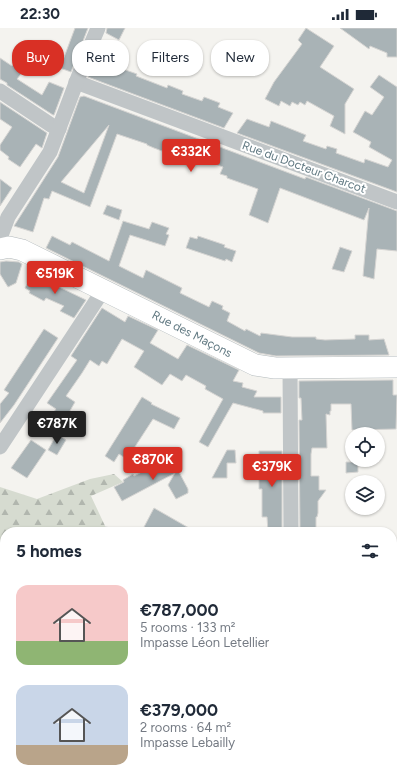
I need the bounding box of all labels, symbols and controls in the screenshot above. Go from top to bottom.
text: 22:30 [20,5,60,23]
chip: Buy [12,40,64,76]
chip: Rent [72,40,129,76]
chip: Filters [137,40,203,76]
chip: New [211,40,269,76]
street label: Rue du Docteur Charcot [240,138,368,196]
pin: €332K [163,139,219,173]
text: €332K [171,144,211,159]
pin: €519K [27,261,83,295]
text: €519K [36,266,74,281]
street label: Rue des Maçons [150,308,235,360]
pin: €787K [29,411,85,445]
text: €787K [37,416,77,431]
map controls [345,427,385,515]
button: locate [345,427,385,467]
pin: €870K [125,447,181,481]
text: €870K [132,452,174,467]
pin: €379K [244,454,300,488]
text: €379K [252,459,292,474]
button: layers [345,475,385,515]
icon: filters [359,540,381,562]
text: 5 homes [16,541,82,561]
text: €787,000 [140,600,219,620]
icon: home [48,601,96,649]
text: 5 rooms · 133 m² [140,620,236,635]
text: Impasse Léon Letellier [140,635,269,650]
text: €379,000 [140,700,218,720]
icon: home [48,701,96,749]
text: 2 rooms · 64 m² [140,720,231,735]
text: Impasse Lebailly [140,735,235,750]

